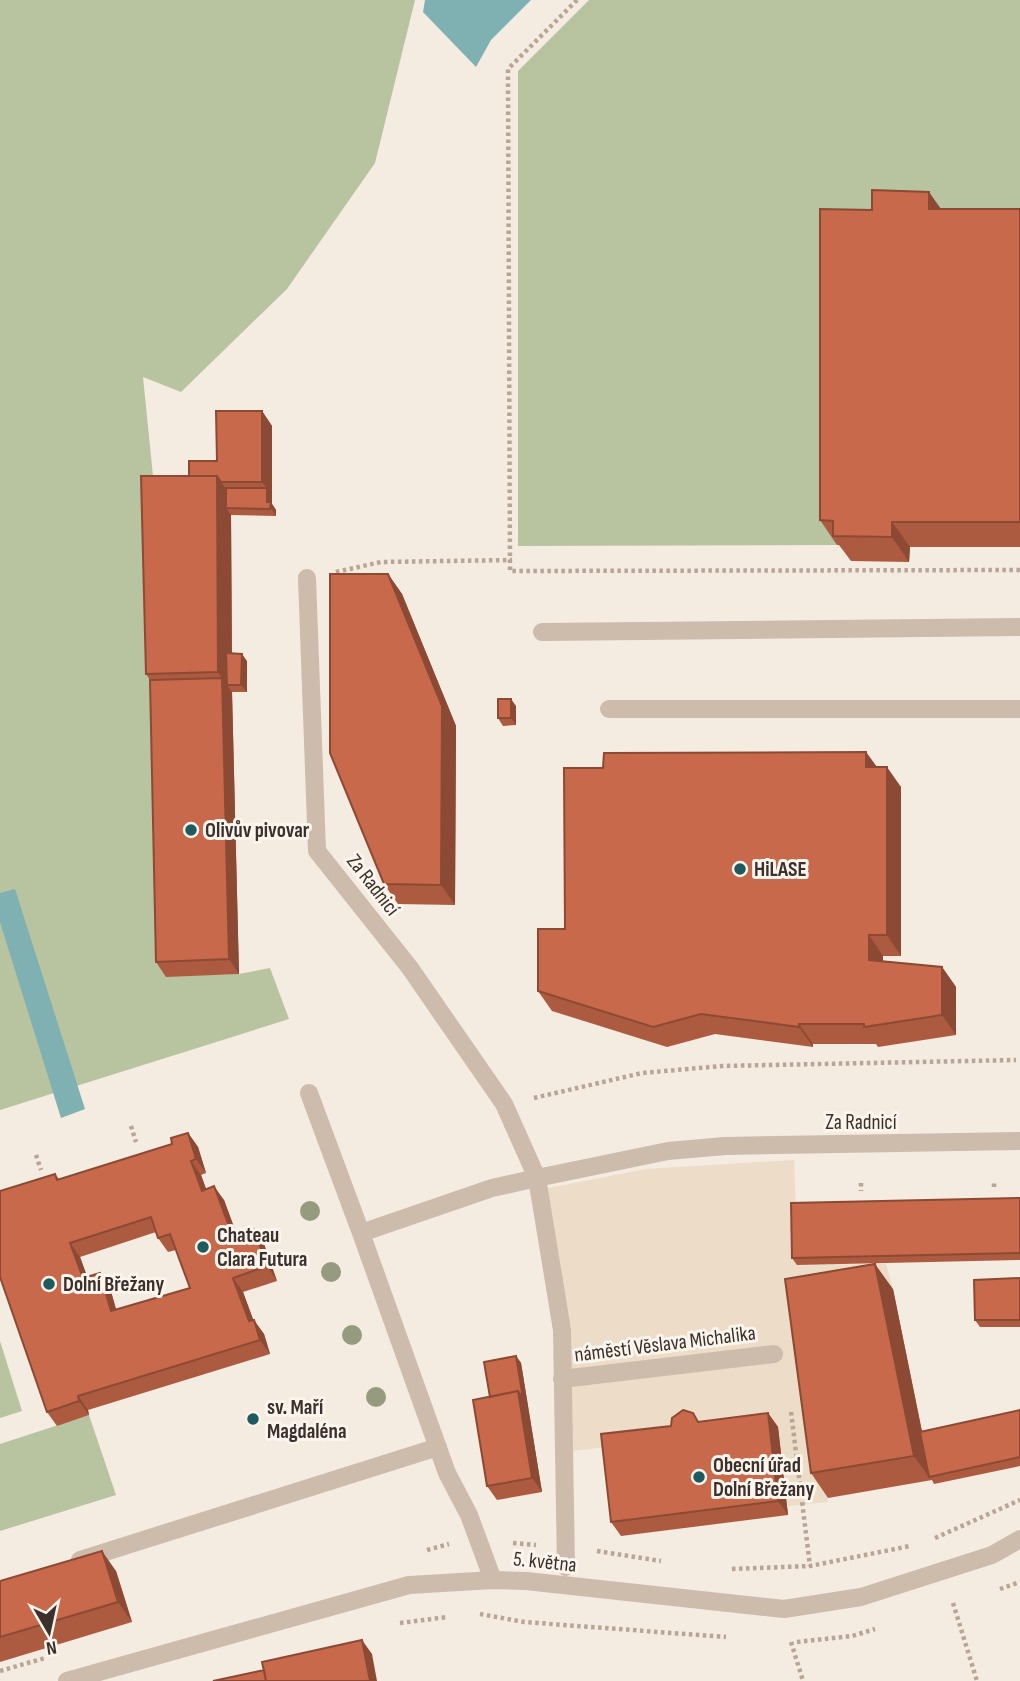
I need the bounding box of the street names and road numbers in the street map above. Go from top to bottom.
street label: Za Radnicí [341,849,405,921]
street label: Za Radnicí [825,1110,897,1135]
street label: náměstí Věslava Michalika [573,1320,757,1368]
street label: 5. května [512,1546,578,1578]

